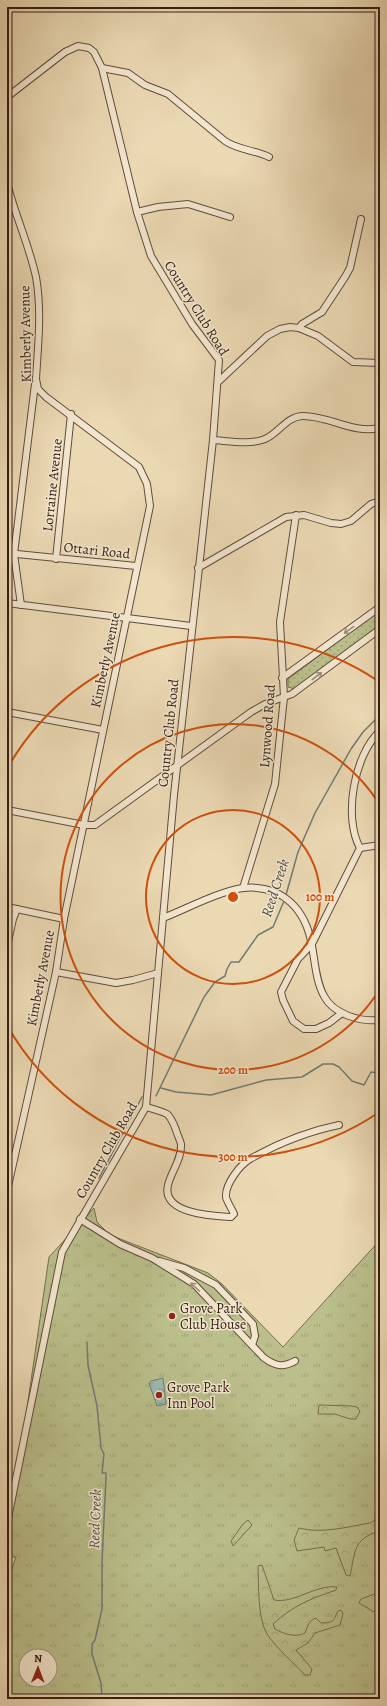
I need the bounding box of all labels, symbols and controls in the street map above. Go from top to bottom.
street label: Country Club Road [160,257,234,360]
street label: Kimberly Avenue [15,285,36,383]
street label: Lorraine Avenue [38,438,67,533]
street label: Ottari Road [63,538,132,563]
street label: Kimberly Avenue [86,611,125,710]
one-way arrow [343,626,354,634]
one-way arrow [311,672,322,680]
street label: Country Club Road [153,678,184,788]
street label: Lynwood Road [255,683,280,768]
water label: Reed Creek [256,856,294,920]
text: 100 m [306,889,334,905]
centre of rings [226,890,240,904]
street label: Kimberly Avenue [22,929,59,1028]
text: 200 m [218,1062,248,1078]
street label: Country Club Road [71,1098,142,1202]
text: 300 m [218,1149,248,1165]
one-way arrow [190,1282,200,1291]
place label: Grove Park Club House [180,1299,246,1334]
marker: Grove Park Club House [167,1311,177,1321]
place label: Grove Park Inn Pool [167,1378,229,1413]
marker: Grove Park Inn Pool [154,1390,164,1400]
water label: Reed Creek [84,1488,106,1549]
north arrow [18,1648,58,1688]
text: N [34,1651,42,1666]

